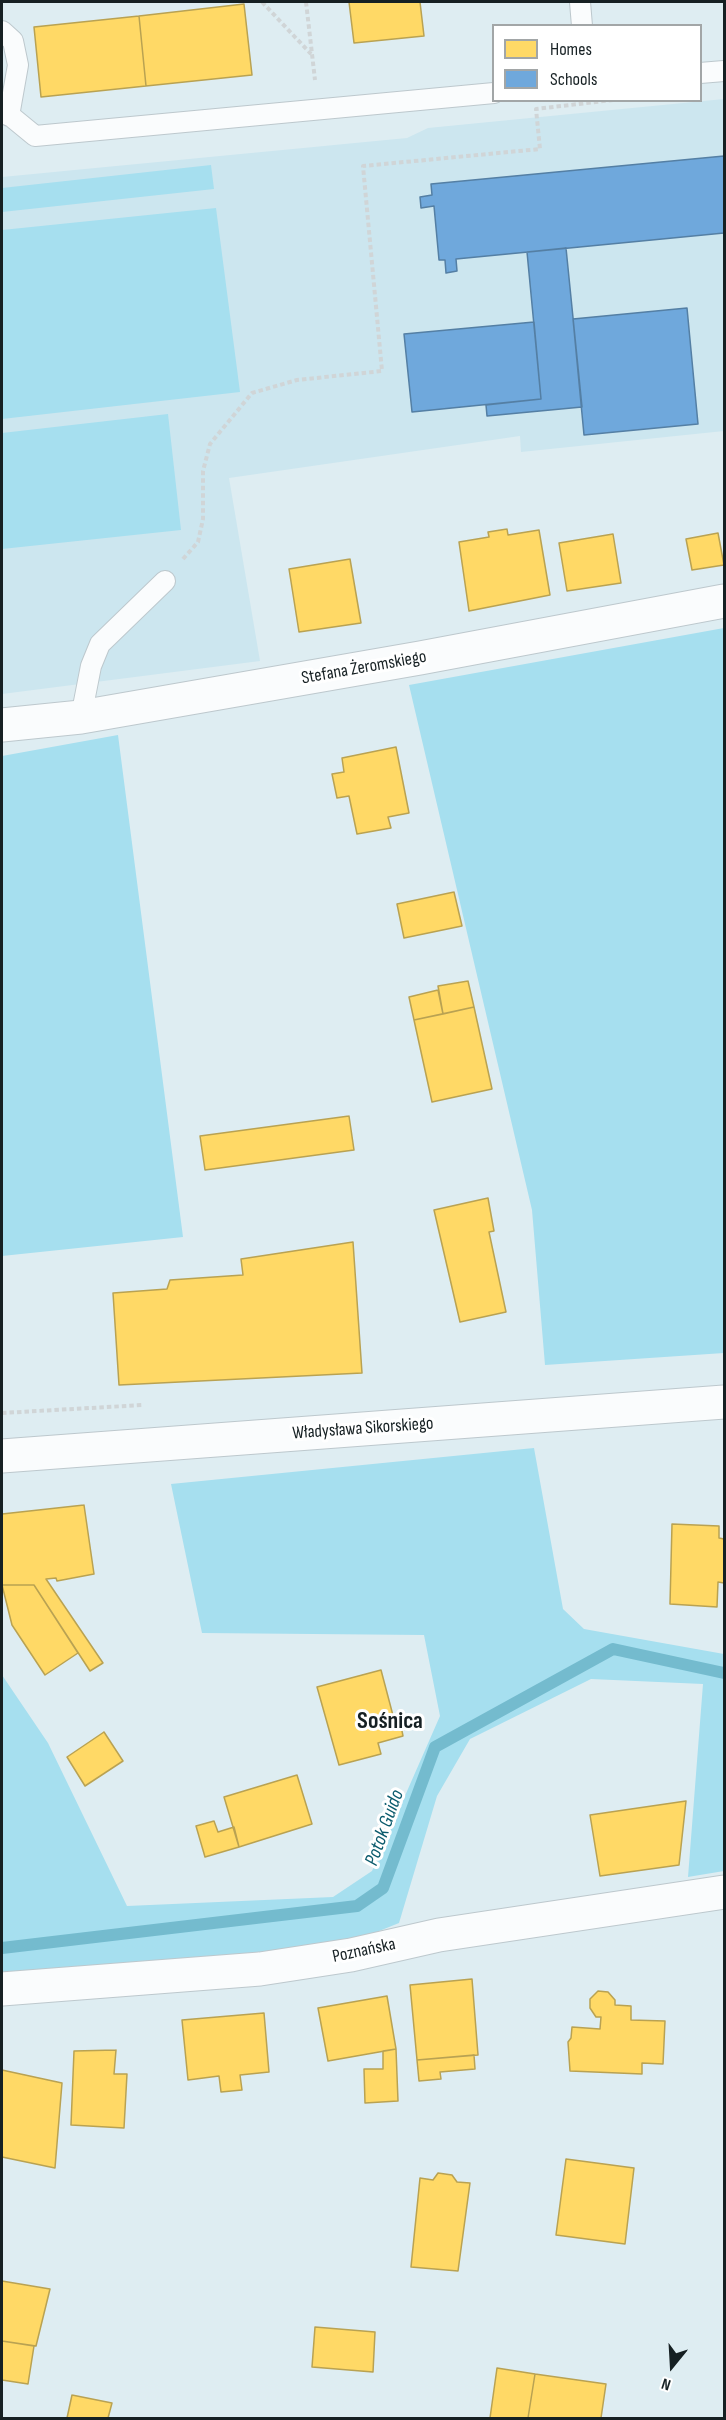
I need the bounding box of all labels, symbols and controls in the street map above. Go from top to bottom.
legend [492,24,702,102]
text: Homes [550,39,592,60]
text: Schools [550,69,597,90]
street label: Stefana Żeromskiego [300,646,428,690]
street label: Władysława Sikorskiego [292,1413,434,1445]
district label: Sośnica [357,1708,423,1736]
water label: Potok Guido [360,1787,410,1869]
street label: Poznańska [330,1934,398,1968]
north arrow [642,2336,702,2396]
text: N [659,2373,673,2394]

